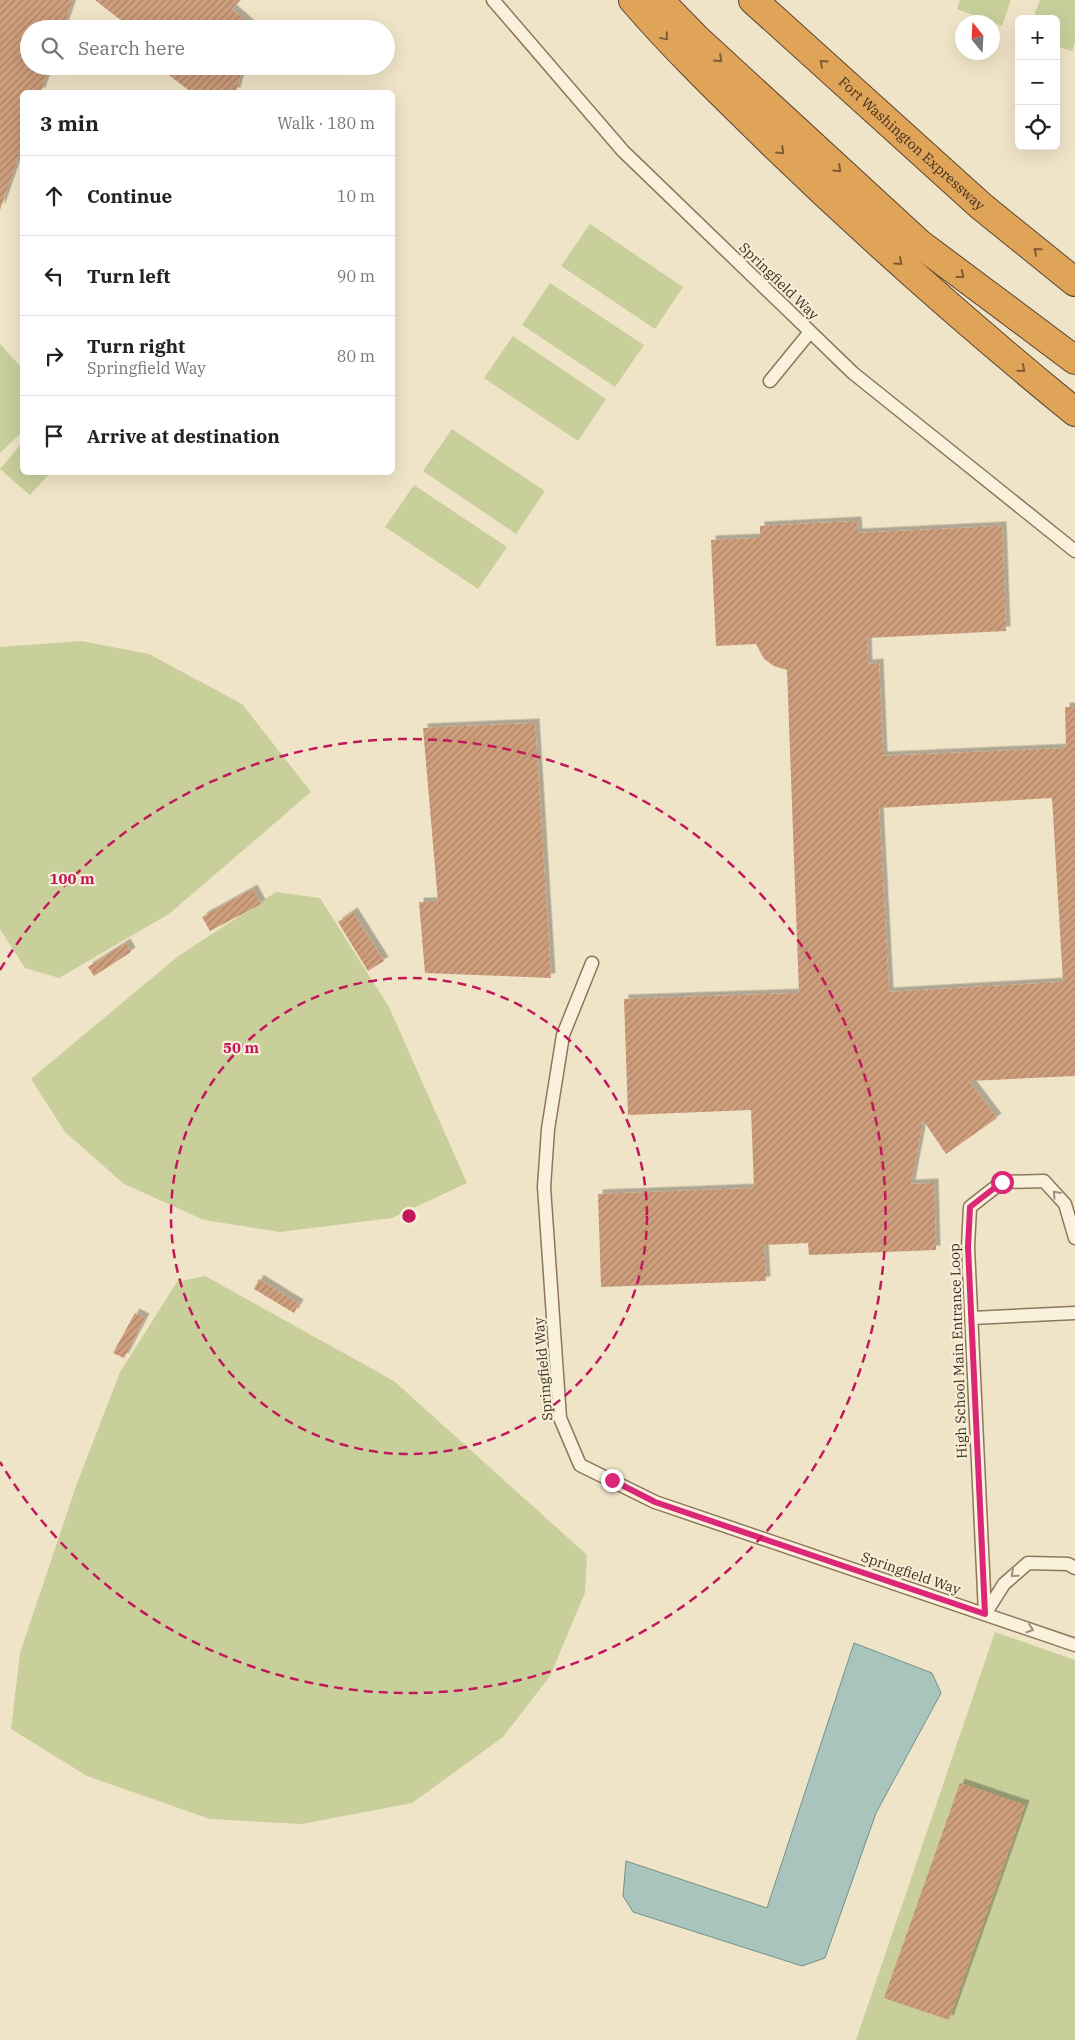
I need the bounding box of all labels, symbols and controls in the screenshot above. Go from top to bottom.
north arrow [955,15,1000,60]
map controls [1015,15,1060,150]
button: + [1015,15,1060,60]
search box [20,20,395,75]
one-way arrow [659,32,668,41]
icon: search [38,34,66,62]
text: Search here [78,36,185,60]
one-way arrow [713,53,722,62]
one-way arrow [819,60,828,69]
button: − [1015,60,1060,105]
street label: Fort Washington Expressway [835,73,989,215]
button: locate [1015,105,1060,150]
text: 3 min [40,109,99,137]
text: Walk · 180 m [277,113,375,133]
one-way arrow [775,145,784,154]
one-way arrow [833,163,842,172]
icon: ahead [40,182,68,210]
text: Continue [87,184,172,208]
text: 10 m [337,186,375,206]
street label: Springfield Way [735,238,823,324]
one-way arrow [1034,248,1043,257]
one-way arrow [894,256,903,265]
icon: left [40,262,68,290]
text: Turn left [87,264,170,288]
text: 90 m [337,266,375,286]
one-way arrow [955,269,964,277]
text: Turn right [87,334,185,358]
icon: right [40,342,68,370]
text: 80 m [337,346,375,366]
text: Springfield Way [87,358,206,378]
one-way arrow [1016,363,1025,371]
icon: arrive [40,422,68,450]
text: Arrive at destination [87,424,280,448]
text: 100 m [49,869,95,888]
text: 50 m [223,1038,259,1057]
route start [991,1171,1014,1194]
one-way arrow [1053,1190,1062,1199]
centre of rings [400,1207,418,1225]
street label: High School Main Entrance Loop [945,1243,971,1459]
street label: Springfield Way [529,1316,556,1422]
route end [601,1469,624,1492]
street label: Springfield Way [859,1548,964,1599]
one-way arrow [1011,1569,1020,1578]
one-way arrow [1025,1623,1034,1633]

